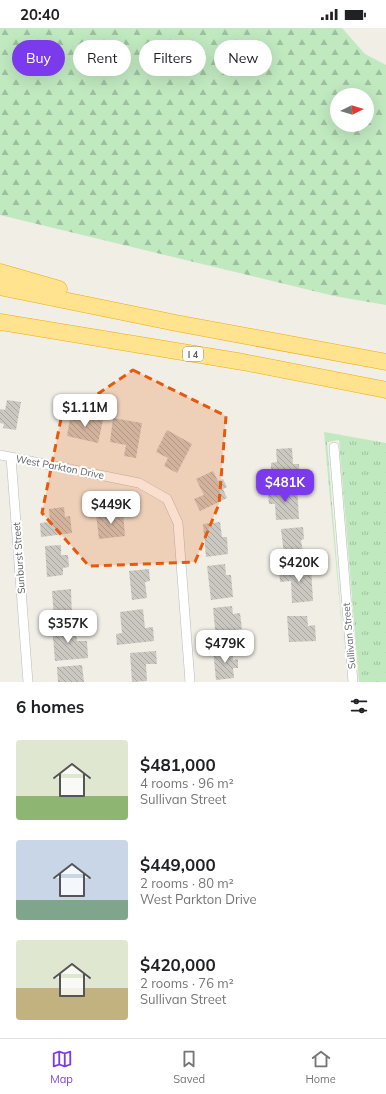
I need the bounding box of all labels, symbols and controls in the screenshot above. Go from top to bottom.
text: 20:40 [20,5,60,24]
chip: Buy [12,40,65,76]
chip: Rent [73,40,131,76]
chip: Filters [139,40,206,76]
chip: New [214,40,272,76]
north arrow [330,88,374,132]
map controls [330,88,374,132]
road number: I 4 [183,347,203,361]
pin: $1.11M [52,394,118,428]
text: $1.11M [62,399,108,415]
street label: West Parkton Drive [15,452,105,482]
pin: $481K [257,469,313,503]
text: $481K [265,474,305,490]
pin: $449K [83,491,139,525]
text: $449K [91,496,131,512]
street label: Sunburst Street [10,521,28,594]
pin: $420K [271,549,327,583]
text: $420K [279,554,319,570]
street label: Sullivan Street [340,602,358,670]
pin: $357K [40,610,96,644]
text: $357K [48,615,88,631]
pin: $479K [197,630,253,664]
text: $479K [205,635,245,651]
icon: filters [348,695,370,717]
text: 6 homes [16,696,84,717]
text: $481,000 [140,754,216,775]
icon: home [48,756,96,804]
text: 4 rooms · 96 m² [140,775,234,791]
text: Sullivan Street [140,791,226,807]
text: $449,000 [140,854,216,875]
icon: home [48,856,96,904]
text: 2 rooms · 80 m² [140,875,234,891]
text: West Parkton Drive [140,891,257,907]
text: $420,000 [140,954,216,975]
icon: home [48,956,96,1004]
text: 2 rooms · 76 m² [140,975,234,991]
text: Sullivan Street [140,991,226,1007]
tab: Map [50,1048,73,1086]
tab: Saved [173,1048,205,1086]
tab: Home [305,1048,336,1086]

